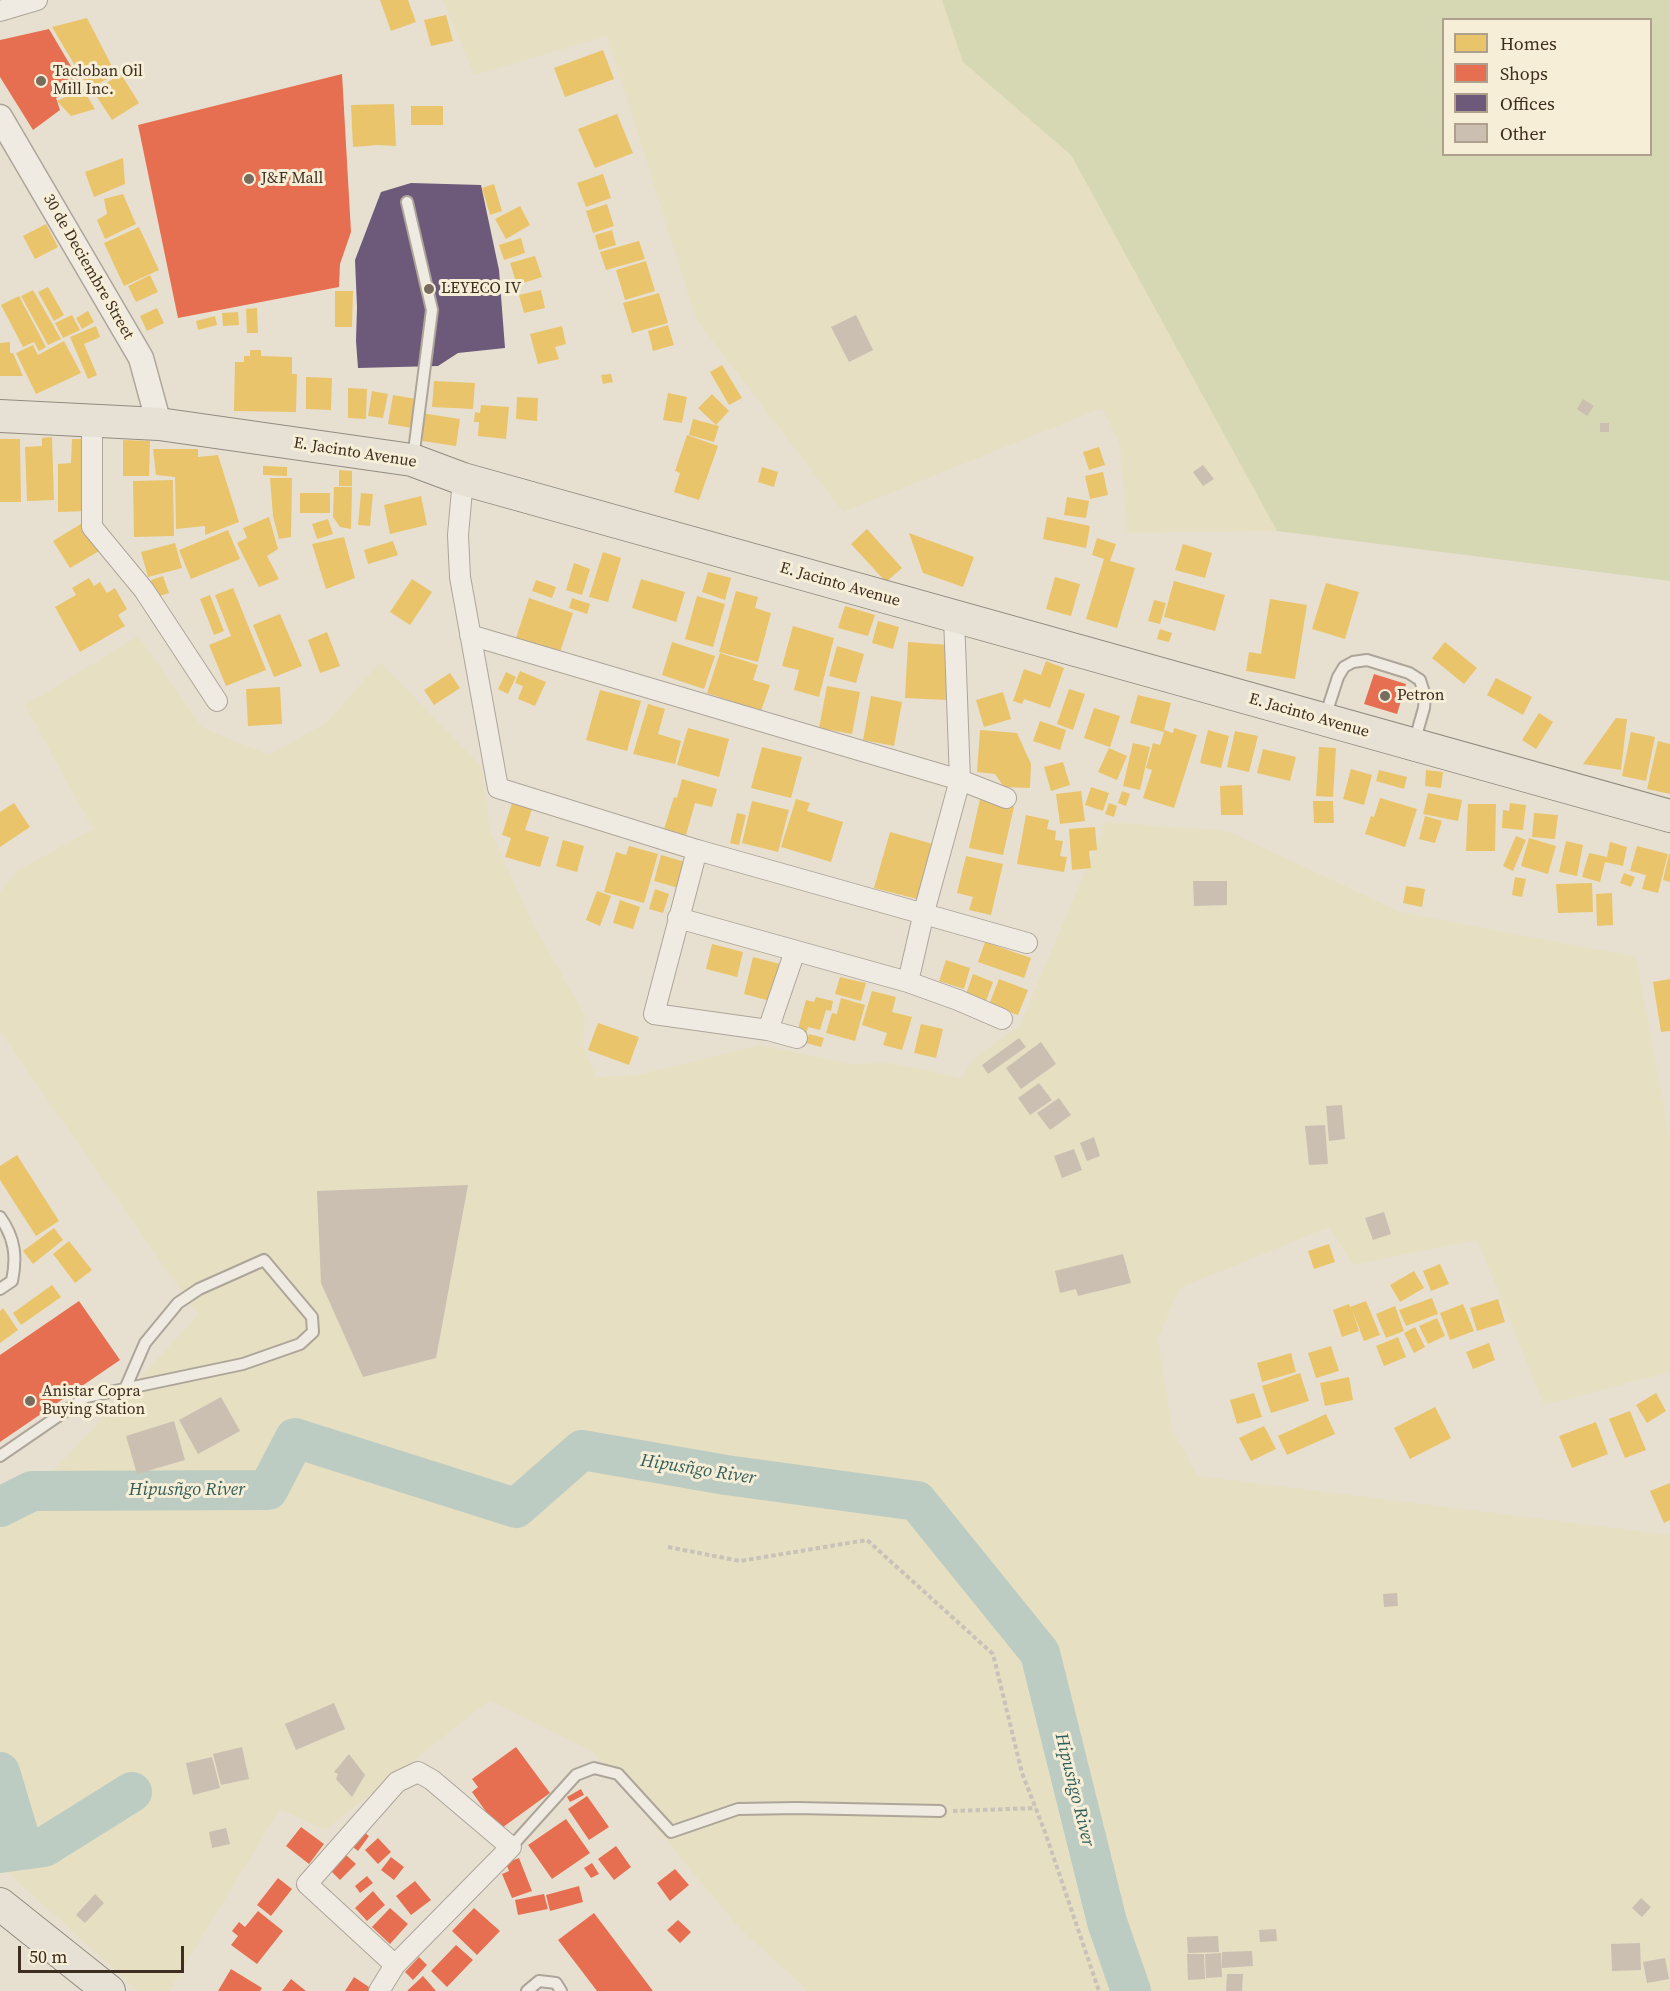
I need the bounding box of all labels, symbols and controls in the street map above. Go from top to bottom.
legend [1442,18,1652,156]
text: Homes [1500,31,1557,56]
text: Shops [1500,61,1548,86]
place label: Tacloban Oil Mill Inc. [53,62,143,100]
marker: Tacloban Oil Mill Inc. [34,74,48,88]
text: Offices [1500,91,1555,116]
text: Other [1500,121,1546,146]
place label: J&F Mall [261,169,323,189]
marker: J&F Mall [242,172,256,186]
street label: 30 de Deciembre Street [39,191,137,343]
place label: LEYECO IV [441,279,521,299]
marker: LEYECO IV [422,282,436,296]
street label: E. Jacinto Avenue [292,434,418,472]
street label: E. Jacinto Avenue [778,559,902,611]
place label: Petron [1397,686,1445,706]
marker: Petron [1378,689,1392,703]
street label: E. Jacinto Avenue [1247,690,1371,742]
place label: Anistar Copra Buying Station [42,1382,145,1420]
marker: Anistar Copra Buying Station [23,1394,37,1408]
water label: Hipusñgo River [639,1450,757,1490]
water label: Hipusñgo River [129,1479,245,1501]
water label: Hipusñgo River [1049,1731,1099,1849]
scale bar [21,1934,188,1972]
text: 50 m [29,1944,67,1969]

